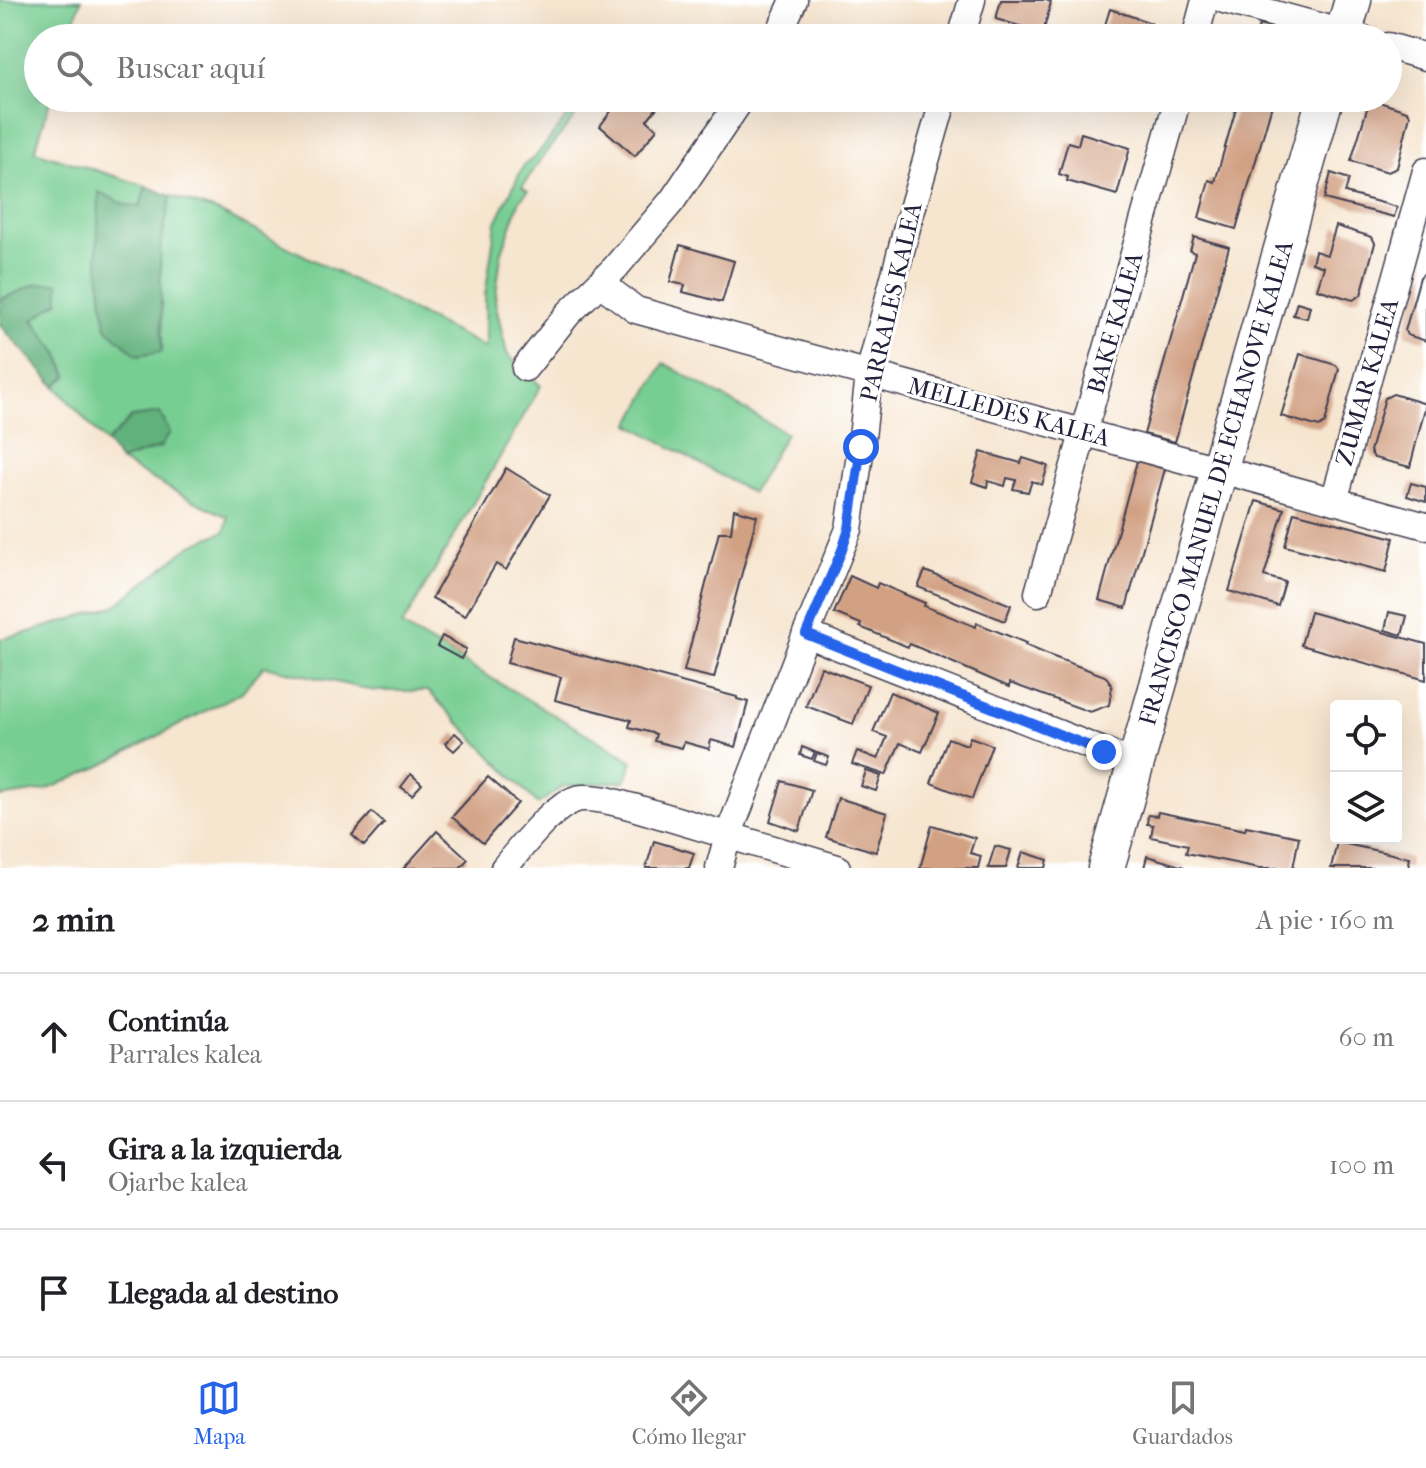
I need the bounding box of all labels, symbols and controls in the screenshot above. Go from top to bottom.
search box [24,24,1402,112]
icon: search [52,46,96,90]
text: Buscar aquí [116,51,265,86]
street label: PARRALES KALEA [854,199,928,404]
street label: FRANCISCO MANUEL DE ECHANOVE KALEA [1133,237,1299,729]
street label: BAKE KALEA [1081,249,1149,397]
street label: ZUMAR KALEA [1330,295,1404,469]
street label: MELLEDES KALEA [905,372,1113,453]
route start [843,429,879,465]
map controls [1330,700,1402,844]
button: locate [1330,700,1402,772]
route end [1086,734,1122,770]
button: layers [1330,772,1402,844]
text: 2 min [32,900,115,940]
text: A pie · 160 m [1256,905,1394,936]
text: Continúa [108,1004,228,1039]
icon: ahead [32,1015,76,1059]
text: 60 m [1338,1022,1394,1053]
text: Parrales kalea [108,1039,262,1070]
text: Gira a la izquierda [108,1132,341,1167]
icon: left [32,1143,76,1187]
text: 100 m [1329,1150,1394,1181]
text: Ojarbe kalea [108,1167,248,1198]
icon: arrive [32,1271,76,1315]
text: Llegada al destino [108,1276,338,1311]
tab: Mapa [193,1376,246,1450]
tab: Cómo llegar [632,1376,746,1450]
tab: Guardados [1132,1376,1233,1450]

